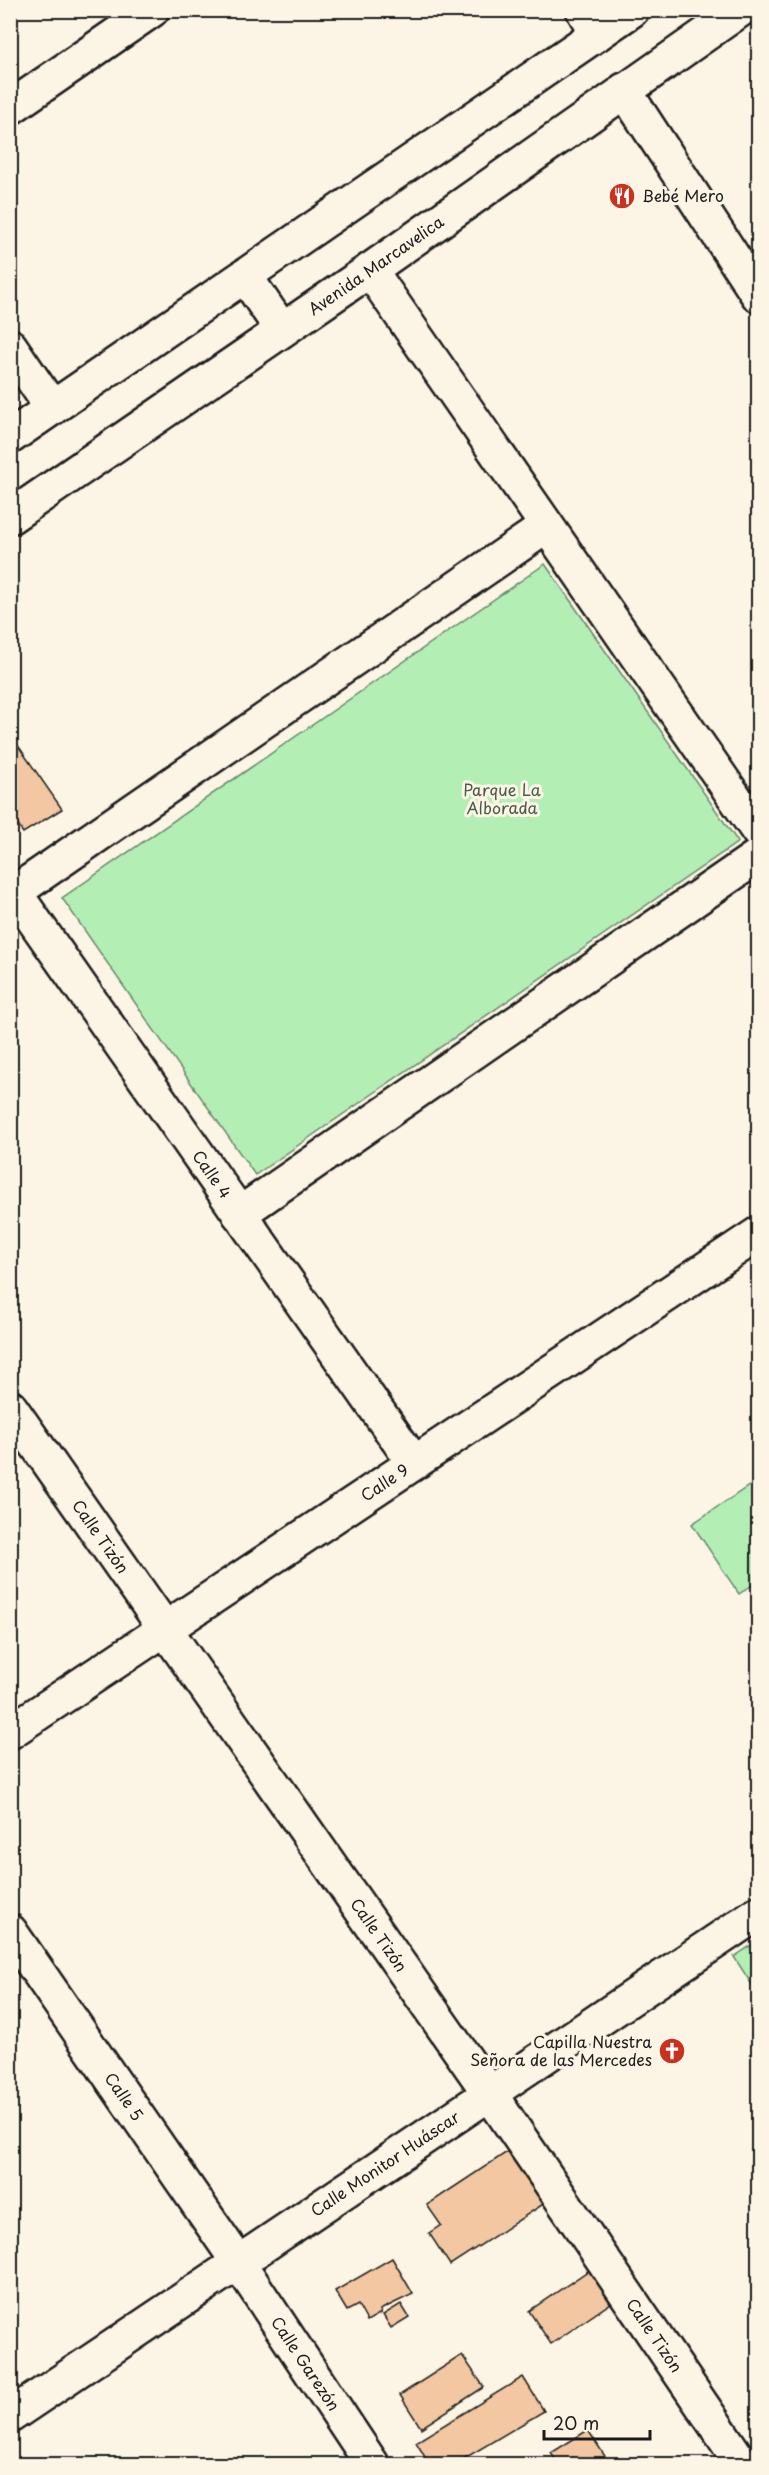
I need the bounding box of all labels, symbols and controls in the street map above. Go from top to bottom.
restaurant icon: Bebé Mero [607,181,637,211]
place label: Bebé Mero [642,183,724,207]
street label: Avenida Marcavelica [303,209,448,320]
park label: Parque La Alborada [463,777,541,819]
street label: Calle 4 [187,1145,238,1203]
street label: Calle 9 [355,1457,413,1506]
street label: Calle Tizón [67,1494,136,1578]
street label: Calle Tizón [345,1893,414,1976]
place label: Capilla Nuestra Señora de las Mercedes [470,2029,652,2071]
church icon: Capilla Nuestra Señora de las Mercedes [657,2036,687,2066]
street label: Calle 5 [100,2067,150,2125]
street label: Calle Monitor Huáscar [305,2104,465,2222]
street label: Calle Tizón [621,2293,689,2377]
street label: Calle Garezón [266,2311,346,2415]
scale bar [544,2403,650,2441]
text: 20 m [553,2409,599,2436]

